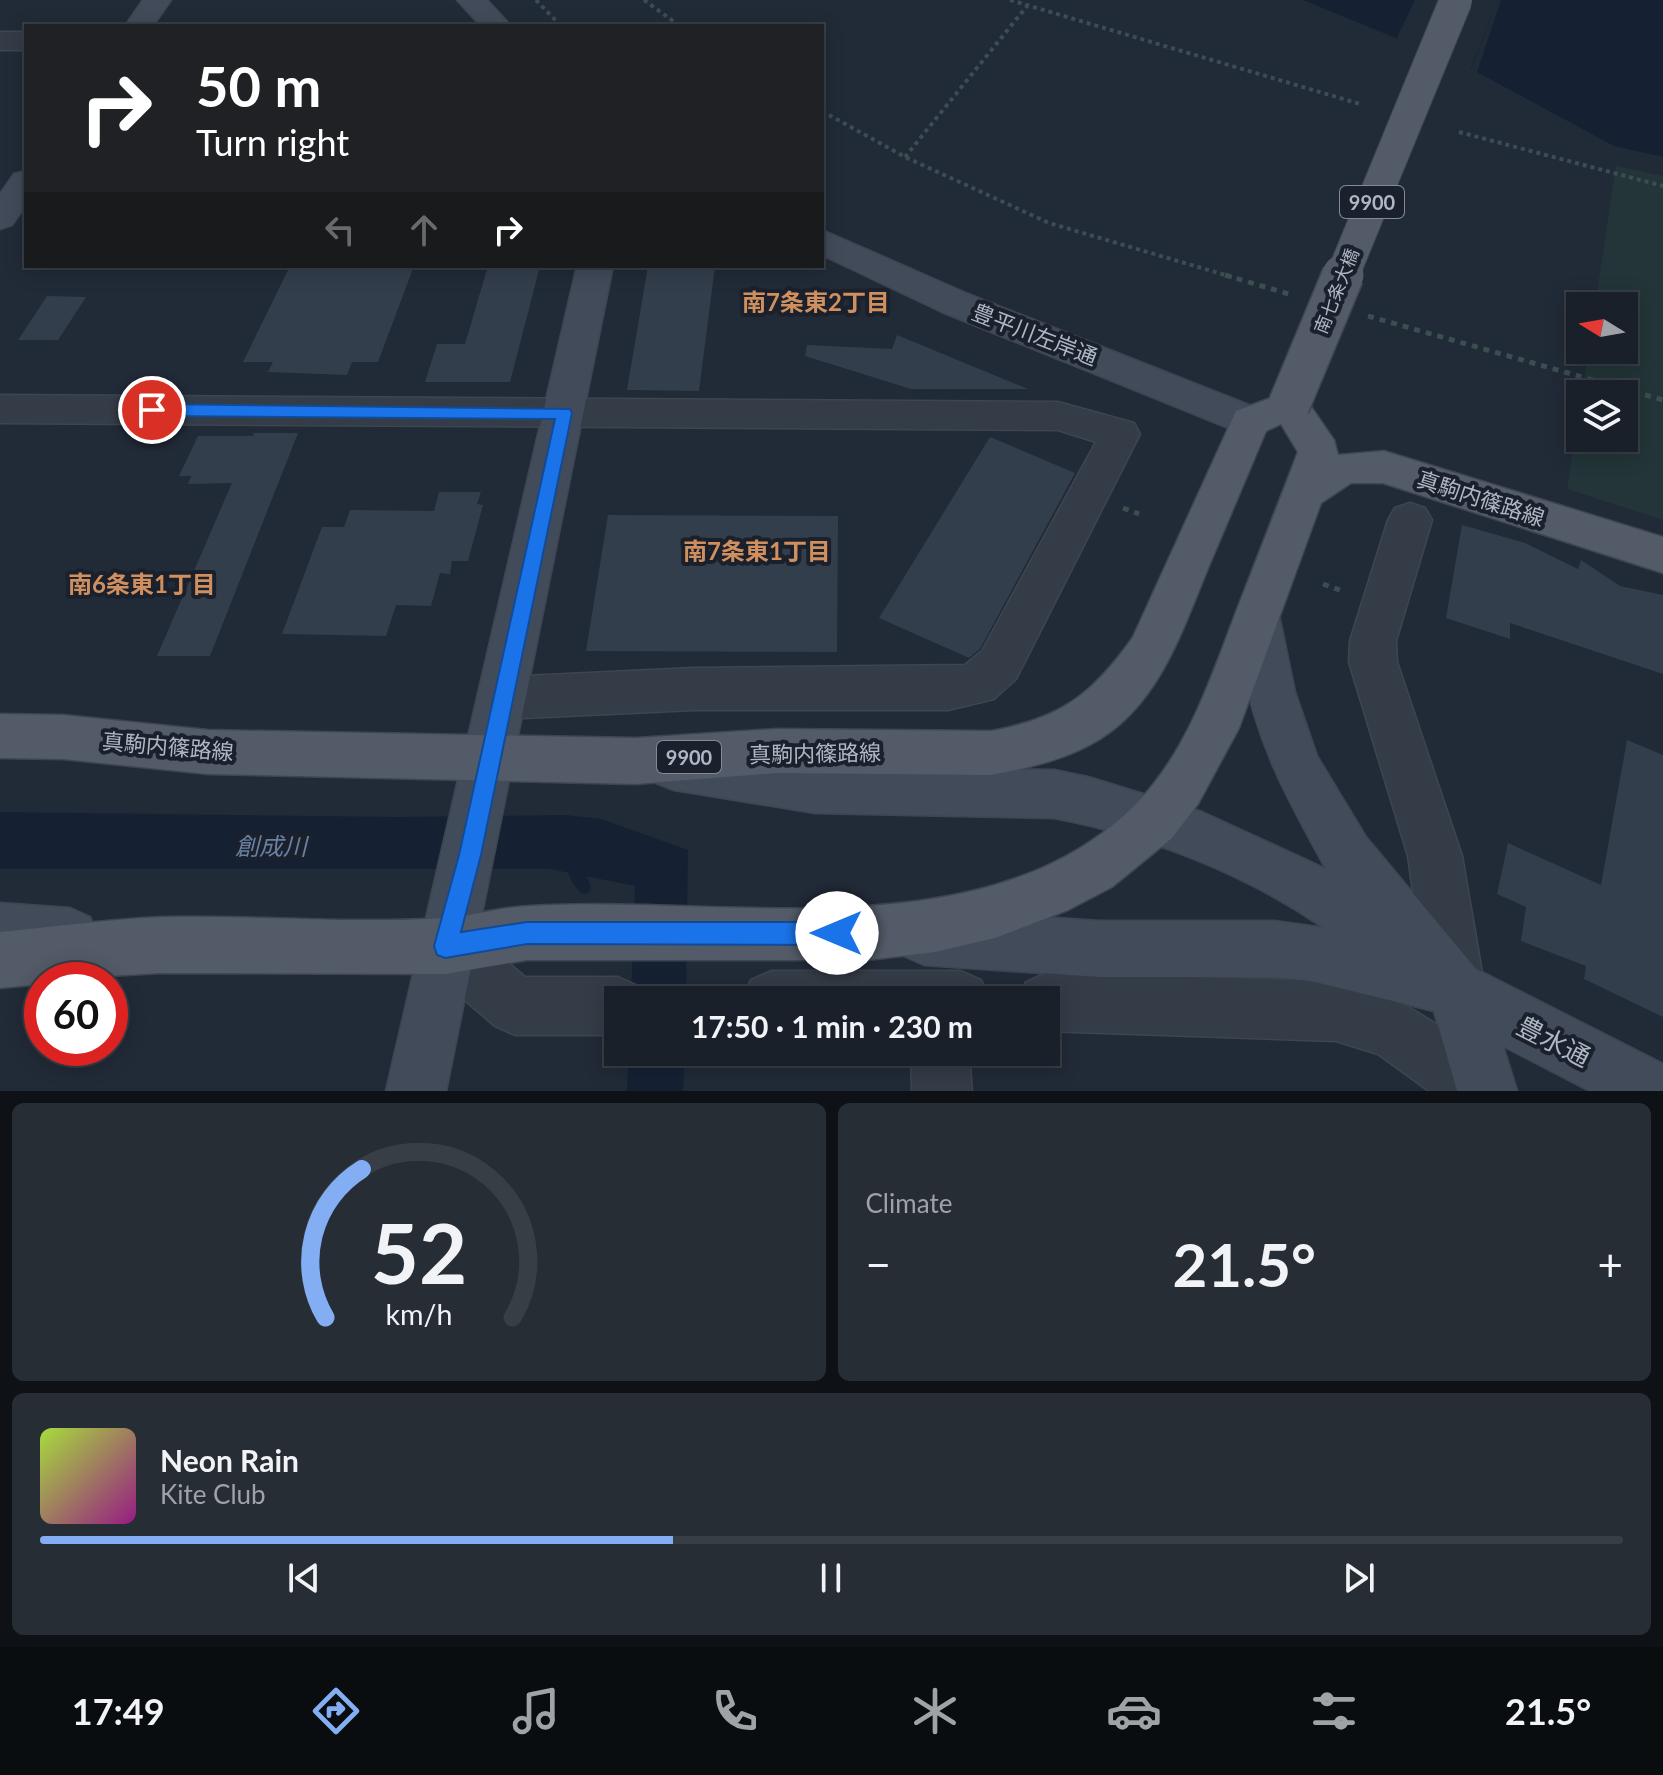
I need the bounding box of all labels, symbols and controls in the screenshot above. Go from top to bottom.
text: 50 m [196,52,321,119]
icon: right [64,56,168,160]
text: Turn right [196,120,349,164]
road number: 9900 [1340,186,1404,218]
icon: left [318,208,362,252]
icon: ahead [402,208,446,252]
icon: right [486,208,530,252]
street label: 南七条大橋 [1309,245,1363,337]
district label: 南7条東2丁目 [742,287,890,316]
north arrow [1566,292,1638,364]
map controls [1566,292,1638,452]
street label: 豊平川左岸通 [969,298,1101,370]
pin [118,376,186,444]
button: layers [1566,380,1638,452]
icon: arrive [130,388,174,432]
street label: 真駒内篠路線 [1414,465,1548,531]
district label: 南7条東1丁目 [683,536,831,565]
district label: 南6条東1丁目 [68,569,216,598]
street label: 真駒内篠路線 [101,727,235,765]
street label: 真駒内篠路線 [749,738,881,768]
road number: 9900 [657,741,721,773]
water label: 創成川 [235,831,310,860]
position arrow [795,891,879,975]
speed limit sign: 60 [24,962,128,1066]
text: 17:50 · 1 min · 230 m [691,1008,973,1044]
street label: 豊水通 [1512,1009,1596,1073]
text: Climate [866,1187,952,1219]
text: 52 [371,1202,467,1302]
text: 21.5° [1172,1228,1316,1300]
text: − [866,1238,891,1290]
text: + [1597,1238,1623,1290]
text: km/h [385,1297,452,1331]
text: Neon Rain [160,1442,299,1478]
text: Kite Club [160,1478,266,1510]
icon: previous [282,1556,326,1600]
icon: pause [809,1556,853,1600]
icon: next [1337,1556,1381,1600]
icon: directions [308,1683,364,1739]
icon: music [508,1683,564,1739]
icon: phone [707,1683,763,1739]
icon: climate [907,1683,963,1739]
icon: car [1106,1683,1162,1739]
icon: filters [1306,1683,1362,1739]
text: 17:49 [72,1689,165,1733]
text: 21.5° [1505,1689,1591,1733]

